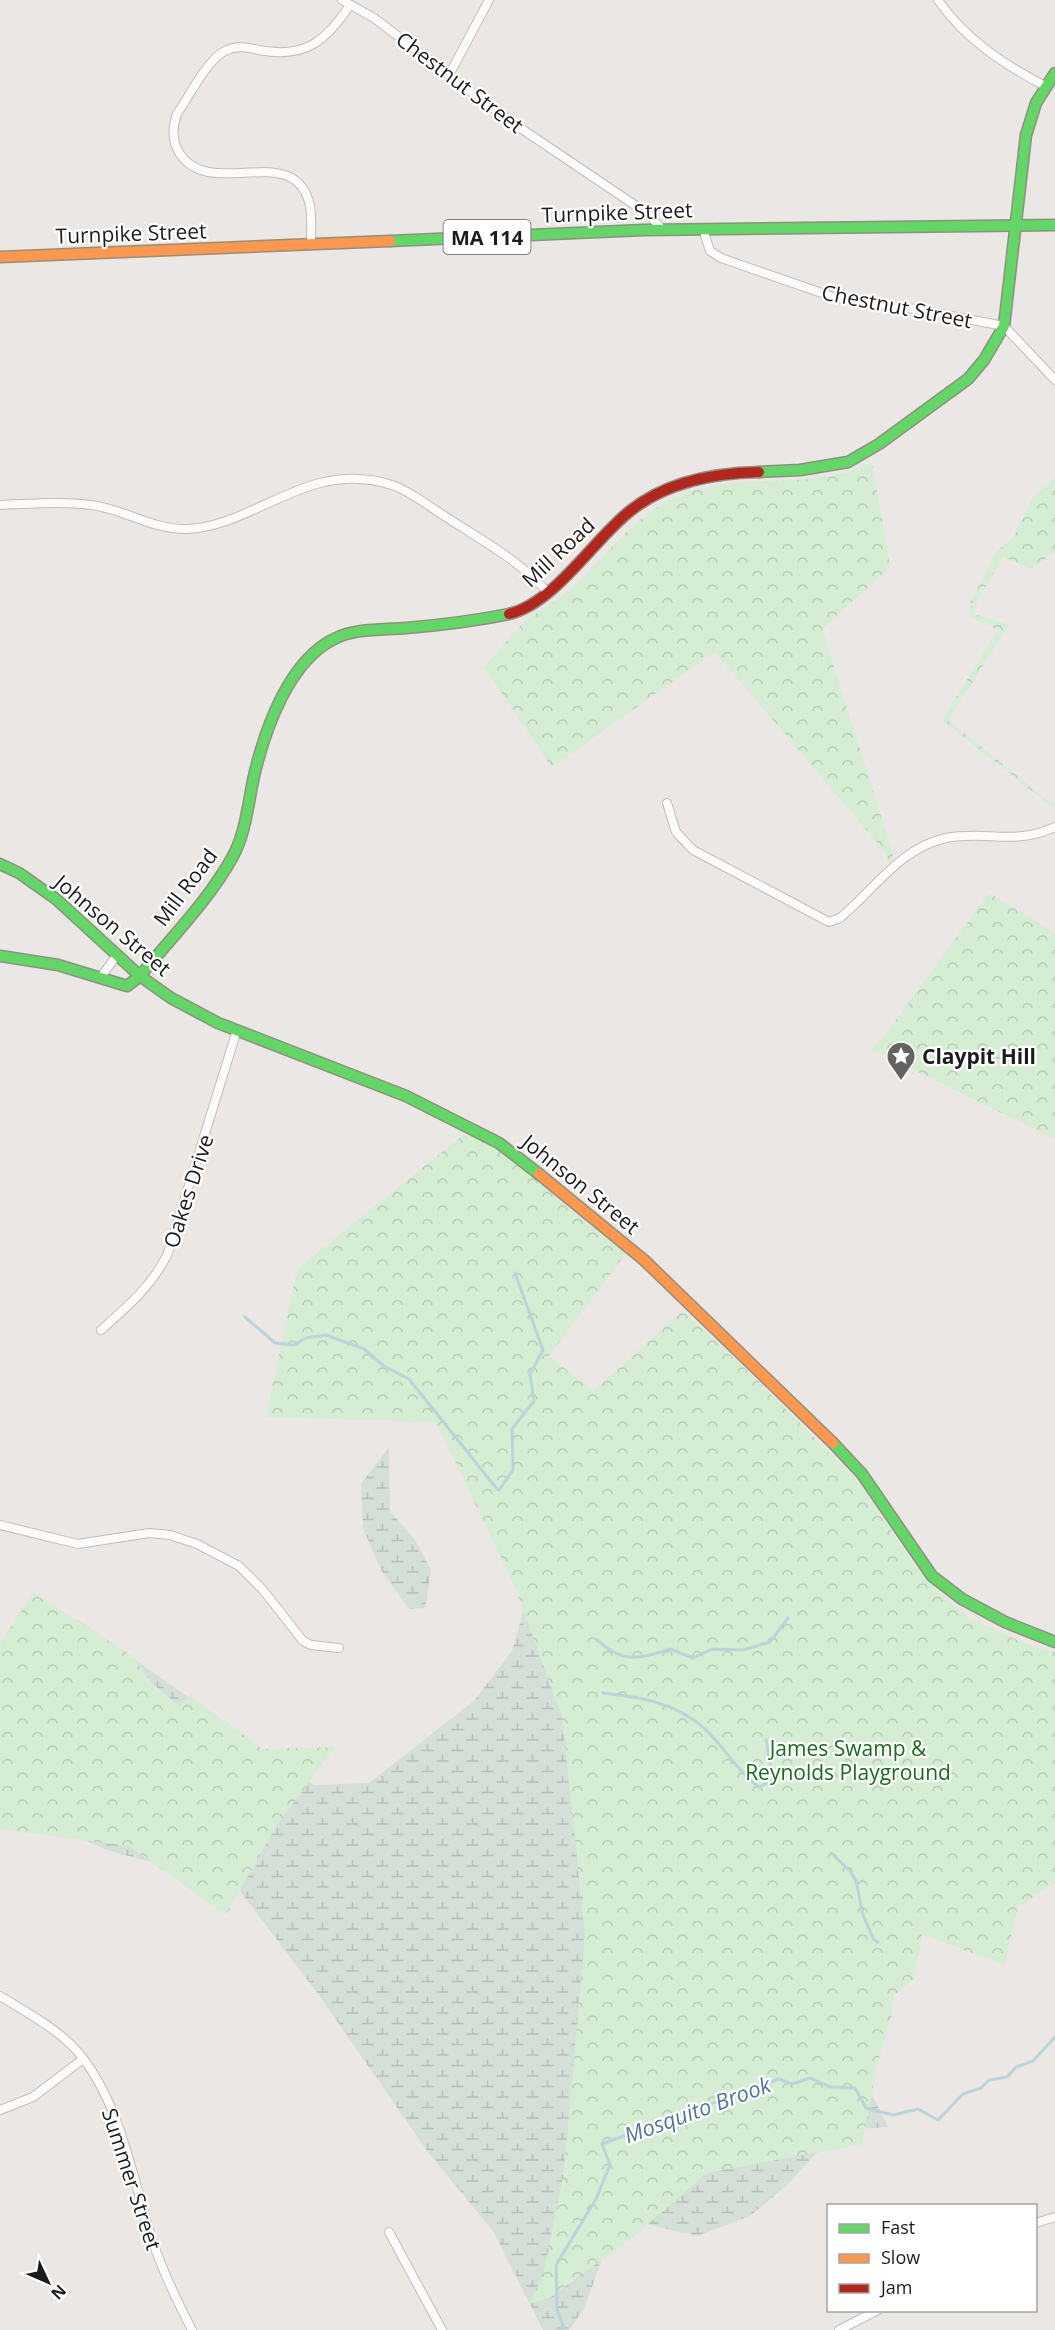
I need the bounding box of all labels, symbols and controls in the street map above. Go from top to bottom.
street label: Chestnut Street [391,25,529,139]
street label: Turnpike Street [541,195,693,229]
street label: Turnpike Street [55,216,207,250]
road number: MA 114 [444,220,530,254]
street label: Chestnut Street [819,278,975,334]
street label: Mill Road [515,511,601,593]
street label: Mill Road [147,842,223,932]
street label: Johnson Street [47,867,177,982]
place icon: Claypit Hill [885,1040,917,1082]
place label: Claypit Hill [922,1042,1036,1070]
street label: Johnson Street [515,1127,646,1240]
street label: Oakes Drive [156,1131,220,1251]
park label: James Swamp & Reynolds Playground [745,1734,951,1786]
water label: Mosquito Brook [620,2068,776,2149]
street label: Summer Street [96,2104,168,2254]
legend [827,2204,1037,2312]
text: Fast [881,2215,915,2239]
text: Slow [881,2245,920,2269]
north arrow [18,2252,78,2312]
text: Jam [879,2275,913,2299]
text: N [46,2280,71,2305]

